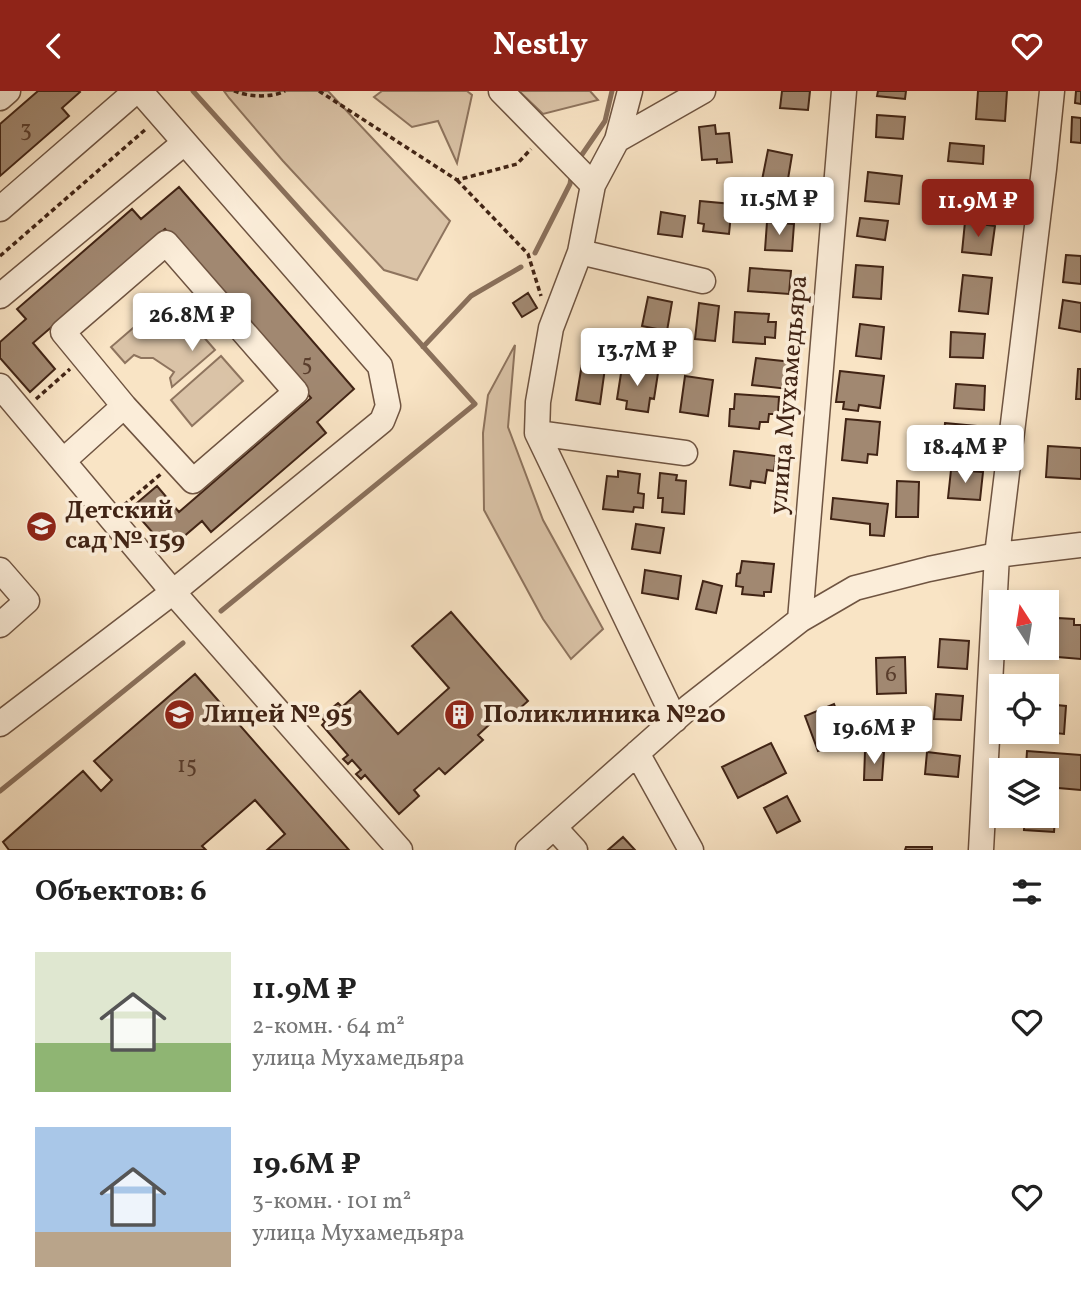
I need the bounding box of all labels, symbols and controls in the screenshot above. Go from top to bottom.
text: Nestly [493,24,588,68]
icon: back [35,27,73,65]
icon: heart [1008,27,1046,65]
house number: 3 [20,114,32,146]
pin: 11.5M ₽ [714,177,844,237]
pin: 11.9M ₽ [913,179,1043,239]
text: 11.5M ₽ [740,184,818,216]
text: 11.9M ₽ [938,186,1018,218]
street label: улица Мухамедьяра [761,274,817,516]
pin: 26.8M ₽ [127,293,257,353]
text: 26.8M ₽ [149,300,235,332]
pin: 13.7M ₽ [572,329,702,388]
text: 13.7M ₽ [597,335,677,367]
house number: 5 [301,348,313,380]
pin: 18.4M ₽ [900,425,1030,485]
text: 18.4M ₽ [923,432,1007,464]
place label: Детский сад № 159 [65,493,185,559]
school or university icon: Детский сад № 159 [25,509,59,543]
north arrow [989,590,1059,660]
map controls [989,590,1059,828]
house number: 6 [885,659,897,691]
button: locate [989,674,1059,744]
place label: Лицей № 95 [202,697,352,733]
place label: Поликлиника №20 [483,697,726,733]
school or university icon: Лицей № 95 [162,698,196,732]
building icon: Поликлиника №20 [443,698,477,732]
pin: 19.6M ₽ [809,707,939,766]
text: 19.6M ₽ [832,713,916,745]
house number: 15 [177,750,197,782]
button: layers [989,758,1059,828]
text: Объектов: 6 [35,871,207,913]
icon: filters [1008,873,1046,911]
text: 11.9M ₽ [252,969,357,1011]
icon: home [91,980,175,1064]
icon: heart [1008,1003,1046,1041]
text: 2-комн. · 64 m² [252,1011,405,1043]
text: улица Мухамедьяра [252,1043,465,1075]
text: 19.6M ₽ [252,1144,361,1186]
icon: home [91,1155,175,1239]
icon: heart [1008,1178,1046,1216]
text: 3-комн. · 101 m² [252,1186,411,1218]
text: улица Мухамедьяра [252,1218,465,1250]

